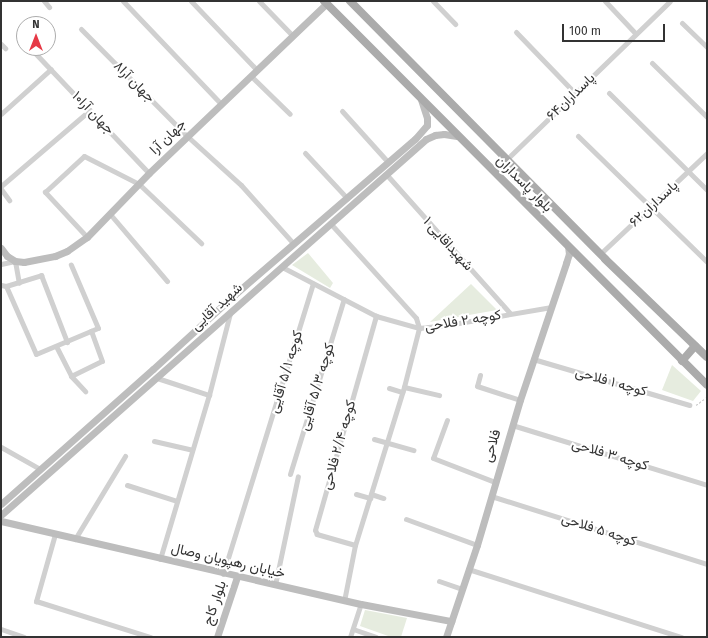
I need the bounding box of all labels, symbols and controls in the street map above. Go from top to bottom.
north arrow [16,16,56,56]
scale bar [564,16,667,42]
text: N [32,18,40,31]
text: 100 m [569,24,601,38]
street label: جهان آرا۸ [110,58,158,106]
street label: پاسداران۶۴ [543,70,599,124]
street label: جهان آرا۱۰ [68,88,118,138]
street label: جهان آرا [147,116,189,158]
street label: بلوار پاسداران [492,152,556,216]
street label: پاسداران۶۲ [626,177,682,231]
street label: ۱ شهیداقایی [419,214,477,274]
street label: شهید آقایی [188,280,246,334]
street label: کوچه ۲ فلاحی [424,307,502,335]
street label: کوچه ۵/۱ آقایی [266,329,306,415]
street label: کوچه ۵/۳ آقایی [296,341,338,433]
street label: کوچه ۱ فلاحی [573,364,649,400]
street label: کوچه ۲/۴ فلاحی [318,398,360,492]
street label: فلاحی [479,428,505,464]
street label: کوچه ۳ فلاحی [570,435,650,475]
street label: کوچه ۵ فلاحی [559,510,639,550]
street label: خیابان رهپویان وصال [169,540,287,582]
street label: بلوار کاج [200,579,230,627]

